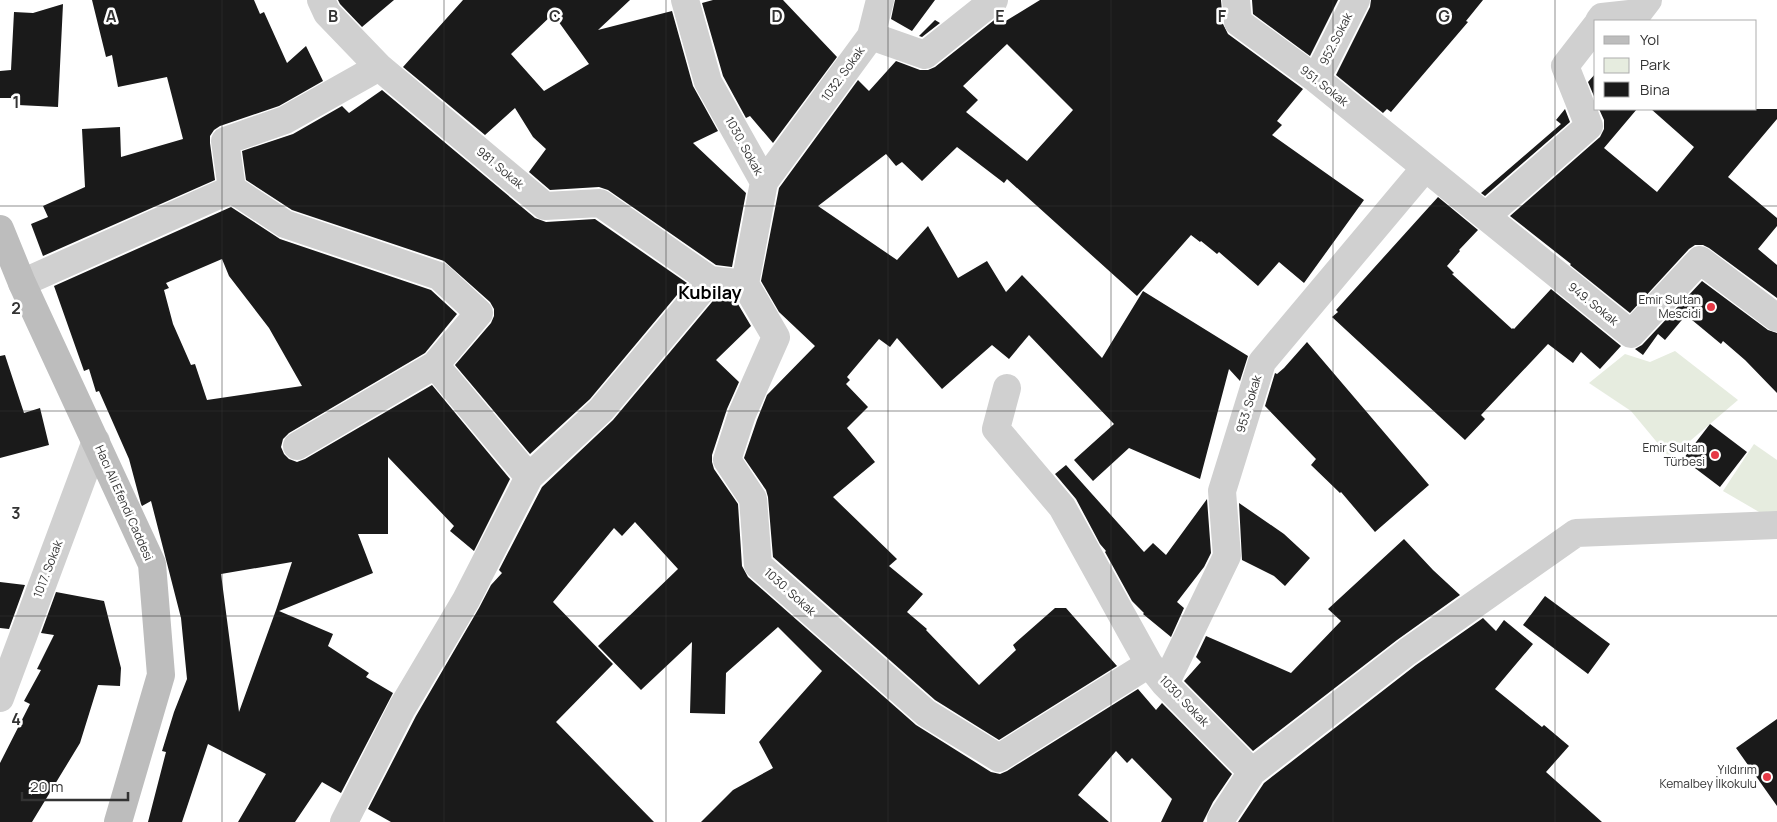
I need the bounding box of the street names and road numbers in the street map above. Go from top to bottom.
street label: 952.Sokak [1315,9,1357,68]
street label: 1032. Sokak [817,42,869,105]
street label: 951. Sokak [1297,61,1353,111]
street label: 1030. Sokak [721,113,768,179]
street label: 981. Sokak [473,143,528,193]
street label: 949. Sokak [1565,278,1623,330]
street label: 953. Sokak [1232,372,1266,435]
street label: Hacı Ali Efendi Caddesi [91,442,158,563]
street label: 1017. Sokak [29,537,67,600]
street label: 1030. Sokak [761,564,821,620]
street label: 1030. Sokak [1156,672,1214,730]

